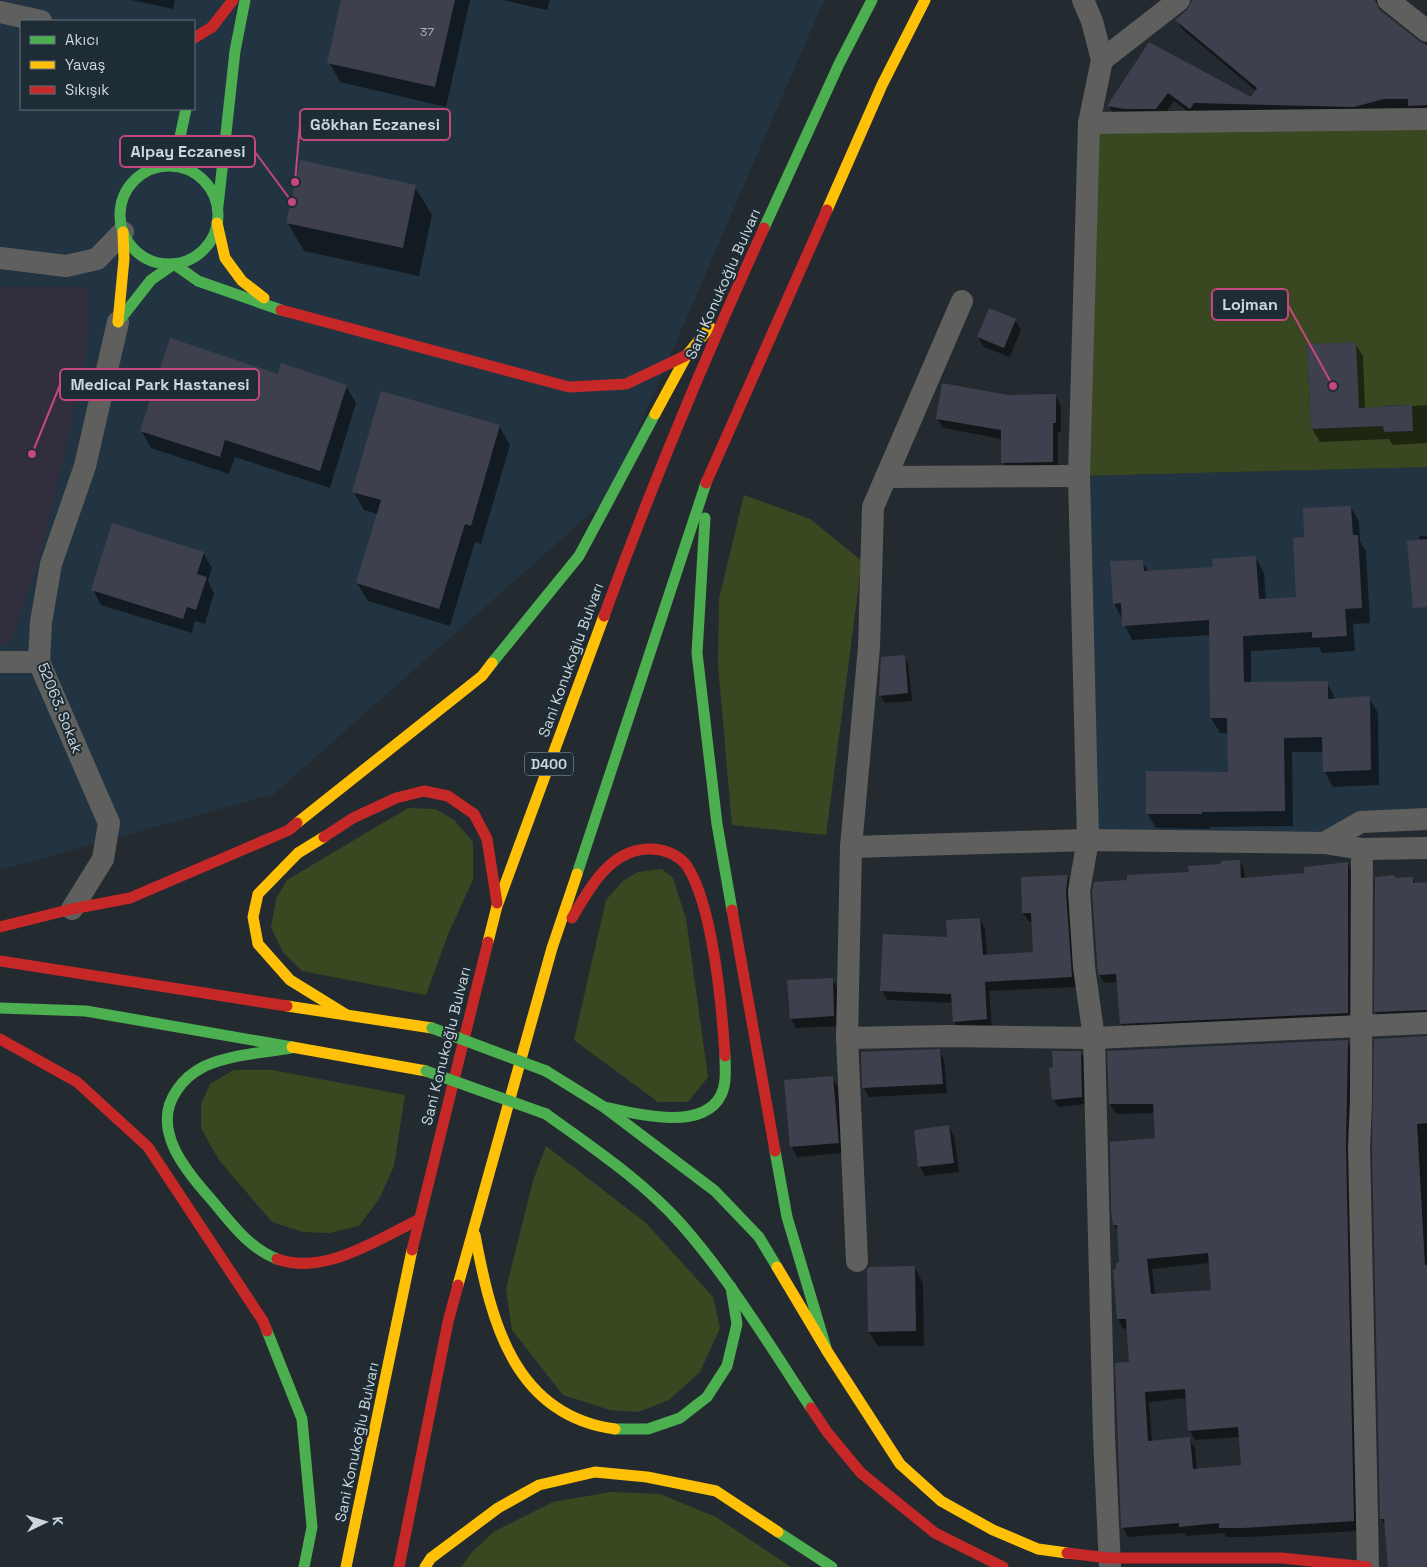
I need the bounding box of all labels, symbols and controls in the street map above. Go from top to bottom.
legend [20,20,195,110]
house number: 37 [420,24,434,40]
text: Akıcı [65,30,99,49]
text: Yavaş [65,55,106,74]
text: Sıkışık [65,80,109,99]
callout: Gökhan Eczanesi [300,109,450,140]
text: Gökhan Eczanesi [310,114,440,135]
callout: Alpay Eczanesi [120,136,255,167]
text: Alpay Eczanesi [131,141,245,162]
street label: Sani Konukoğlu Bulvarı [681,206,764,362]
callout: Lojman [1212,289,1288,320]
text: Lojman [1222,294,1278,315]
callout: Medical Park Hastanesi [60,369,259,400]
text: Medical Park Hastanesi [70,374,250,395]
street label: Sani Konukoğlu Bulvarı [534,580,607,740]
street label: 52063. Sokak [34,660,87,756]
road number: D400 [525,752,573,776]
street label: Sani Konukoğlu Bulvarı [417,965,474,1127]
street label: Sani Konukoğlu Bulvarı [330,1360,383,1523]
north arrow [20,1497,70,1547]
text: K [49,1516,67,1526]

